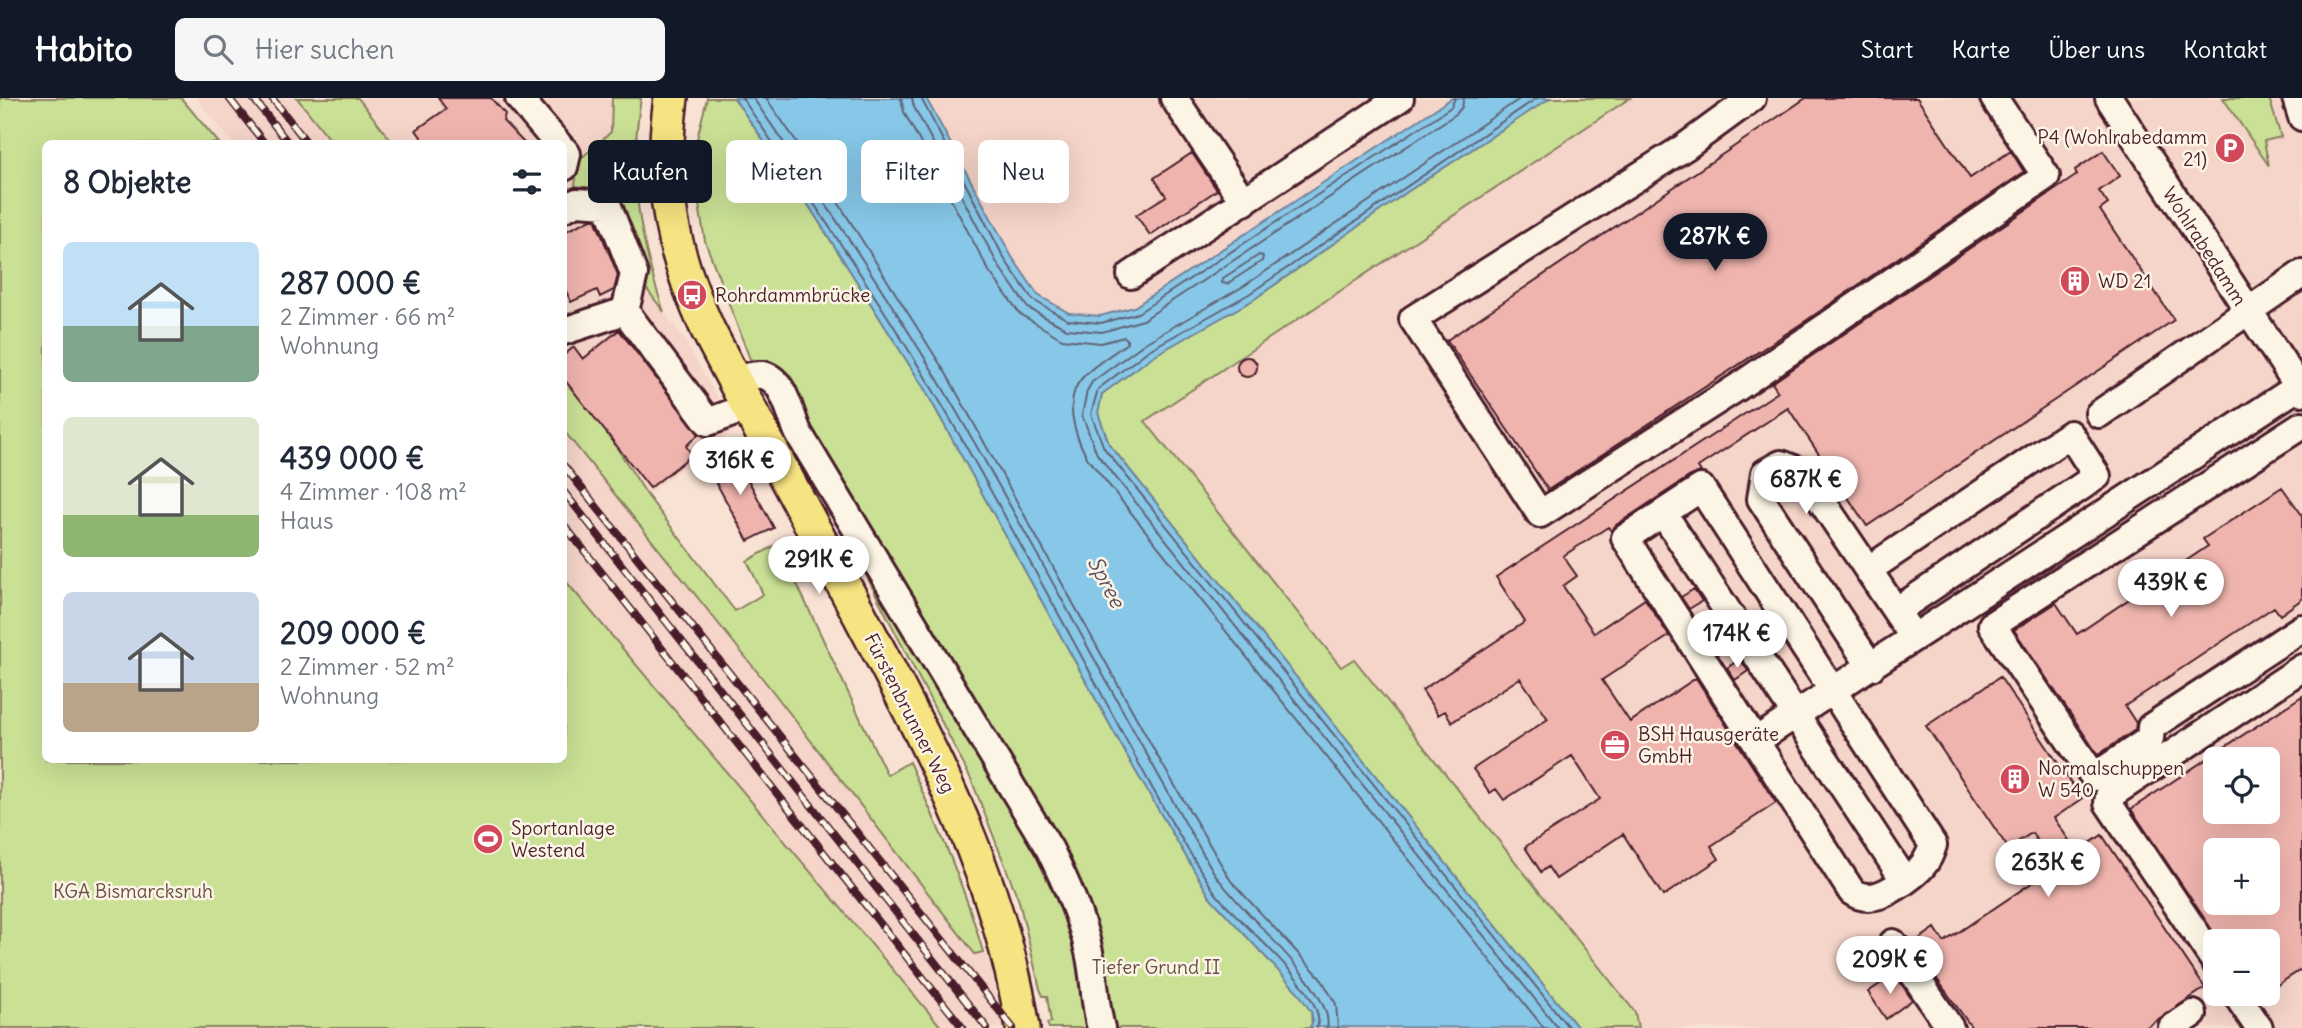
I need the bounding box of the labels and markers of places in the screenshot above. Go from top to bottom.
place label: P4 (Wohlrabedamm 21) [2037,125,2207,171]
parking icon: P4 (Wohlrabedamm 21) [2213,131,2247,165]
pin: 287K € [1658,214,1772,273]
building icon: WD 21 [2058,264,2092,298]
place label: WD 21 [2098,269,2151,293]
bus stop icon: Rohrdammbrücke [675,278,709,312]
place label: Rohrdammbrücke [715,283,870,307]
pin: 316K € [683,438,797,497]
pin: 687K € [1749,456,1863,516]
pin: 291K € [762,536,876,596]
pin: 439K € [2114,560,2228,619]
pin: 174K € [1680,610,1794,670]
place label: BSH Hausgeräte GmbH [1638,722,1779,768]
office icon: BSH Hausgeräte GmbH [1598,728,1632,762]
place label: Normalschuppen W 540 [2038,756,2184,802]
building icon: Normalschuppen W 540 [1998,762,2032,796]
place label: Sportanlage Westend [511,816,615,862]
sports icon: Sportanlage Westend [471,822,505,856]
pin: 263K € [1991,840,2105,899]
pin: 209K € [1833,936,1947,996]

